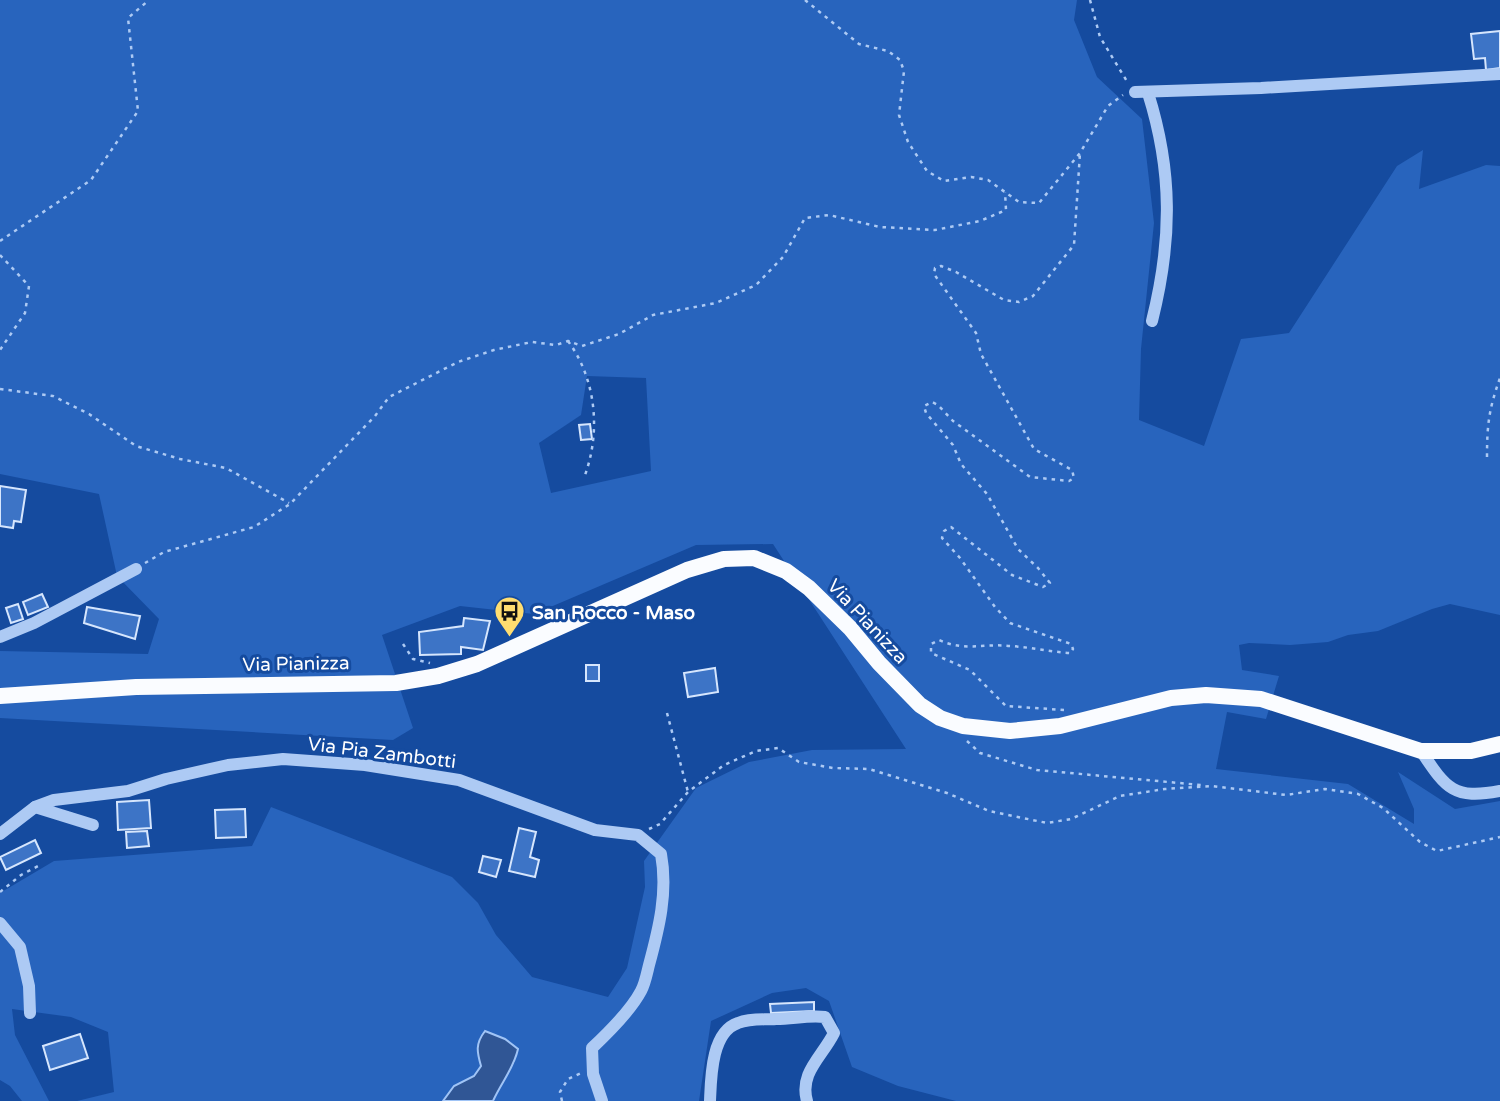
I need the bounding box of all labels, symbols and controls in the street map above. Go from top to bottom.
street label: Via Pianizza [823,575,912,668]
bus stop icon: San Rocco - Maso [492,595,526,639]
place label: San Rocco - Maso [532,602,695,624]
street label: Via Pianizza [242,652,350,676]
street label: Via Pia Zambotti [306,733,457,773]

